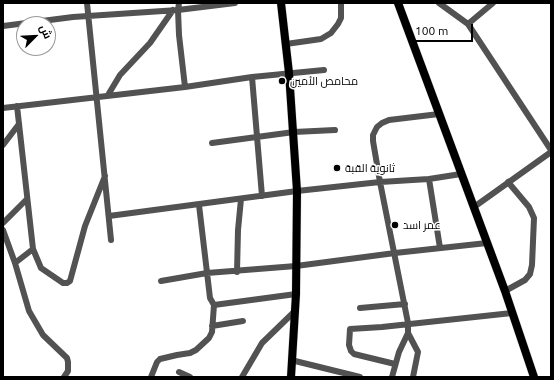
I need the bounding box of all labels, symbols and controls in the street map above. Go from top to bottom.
north arrow [16,16,56,56]
scale bar [410,16,475,42]
text: ش [38,23,54,40]
text: 100 m [415,24,448,37]
place label: محامص الأمين [290,74,358,88]
marker: محامص الأمين [277,76,287,86]
place label: ثانوية القبة [345,161,395,175]
marker: ثانوية القبة [332,163,342,173]
place label: عمر اسد [403,218,441,232]
marker: عمر اسد [390,220,400,230]

